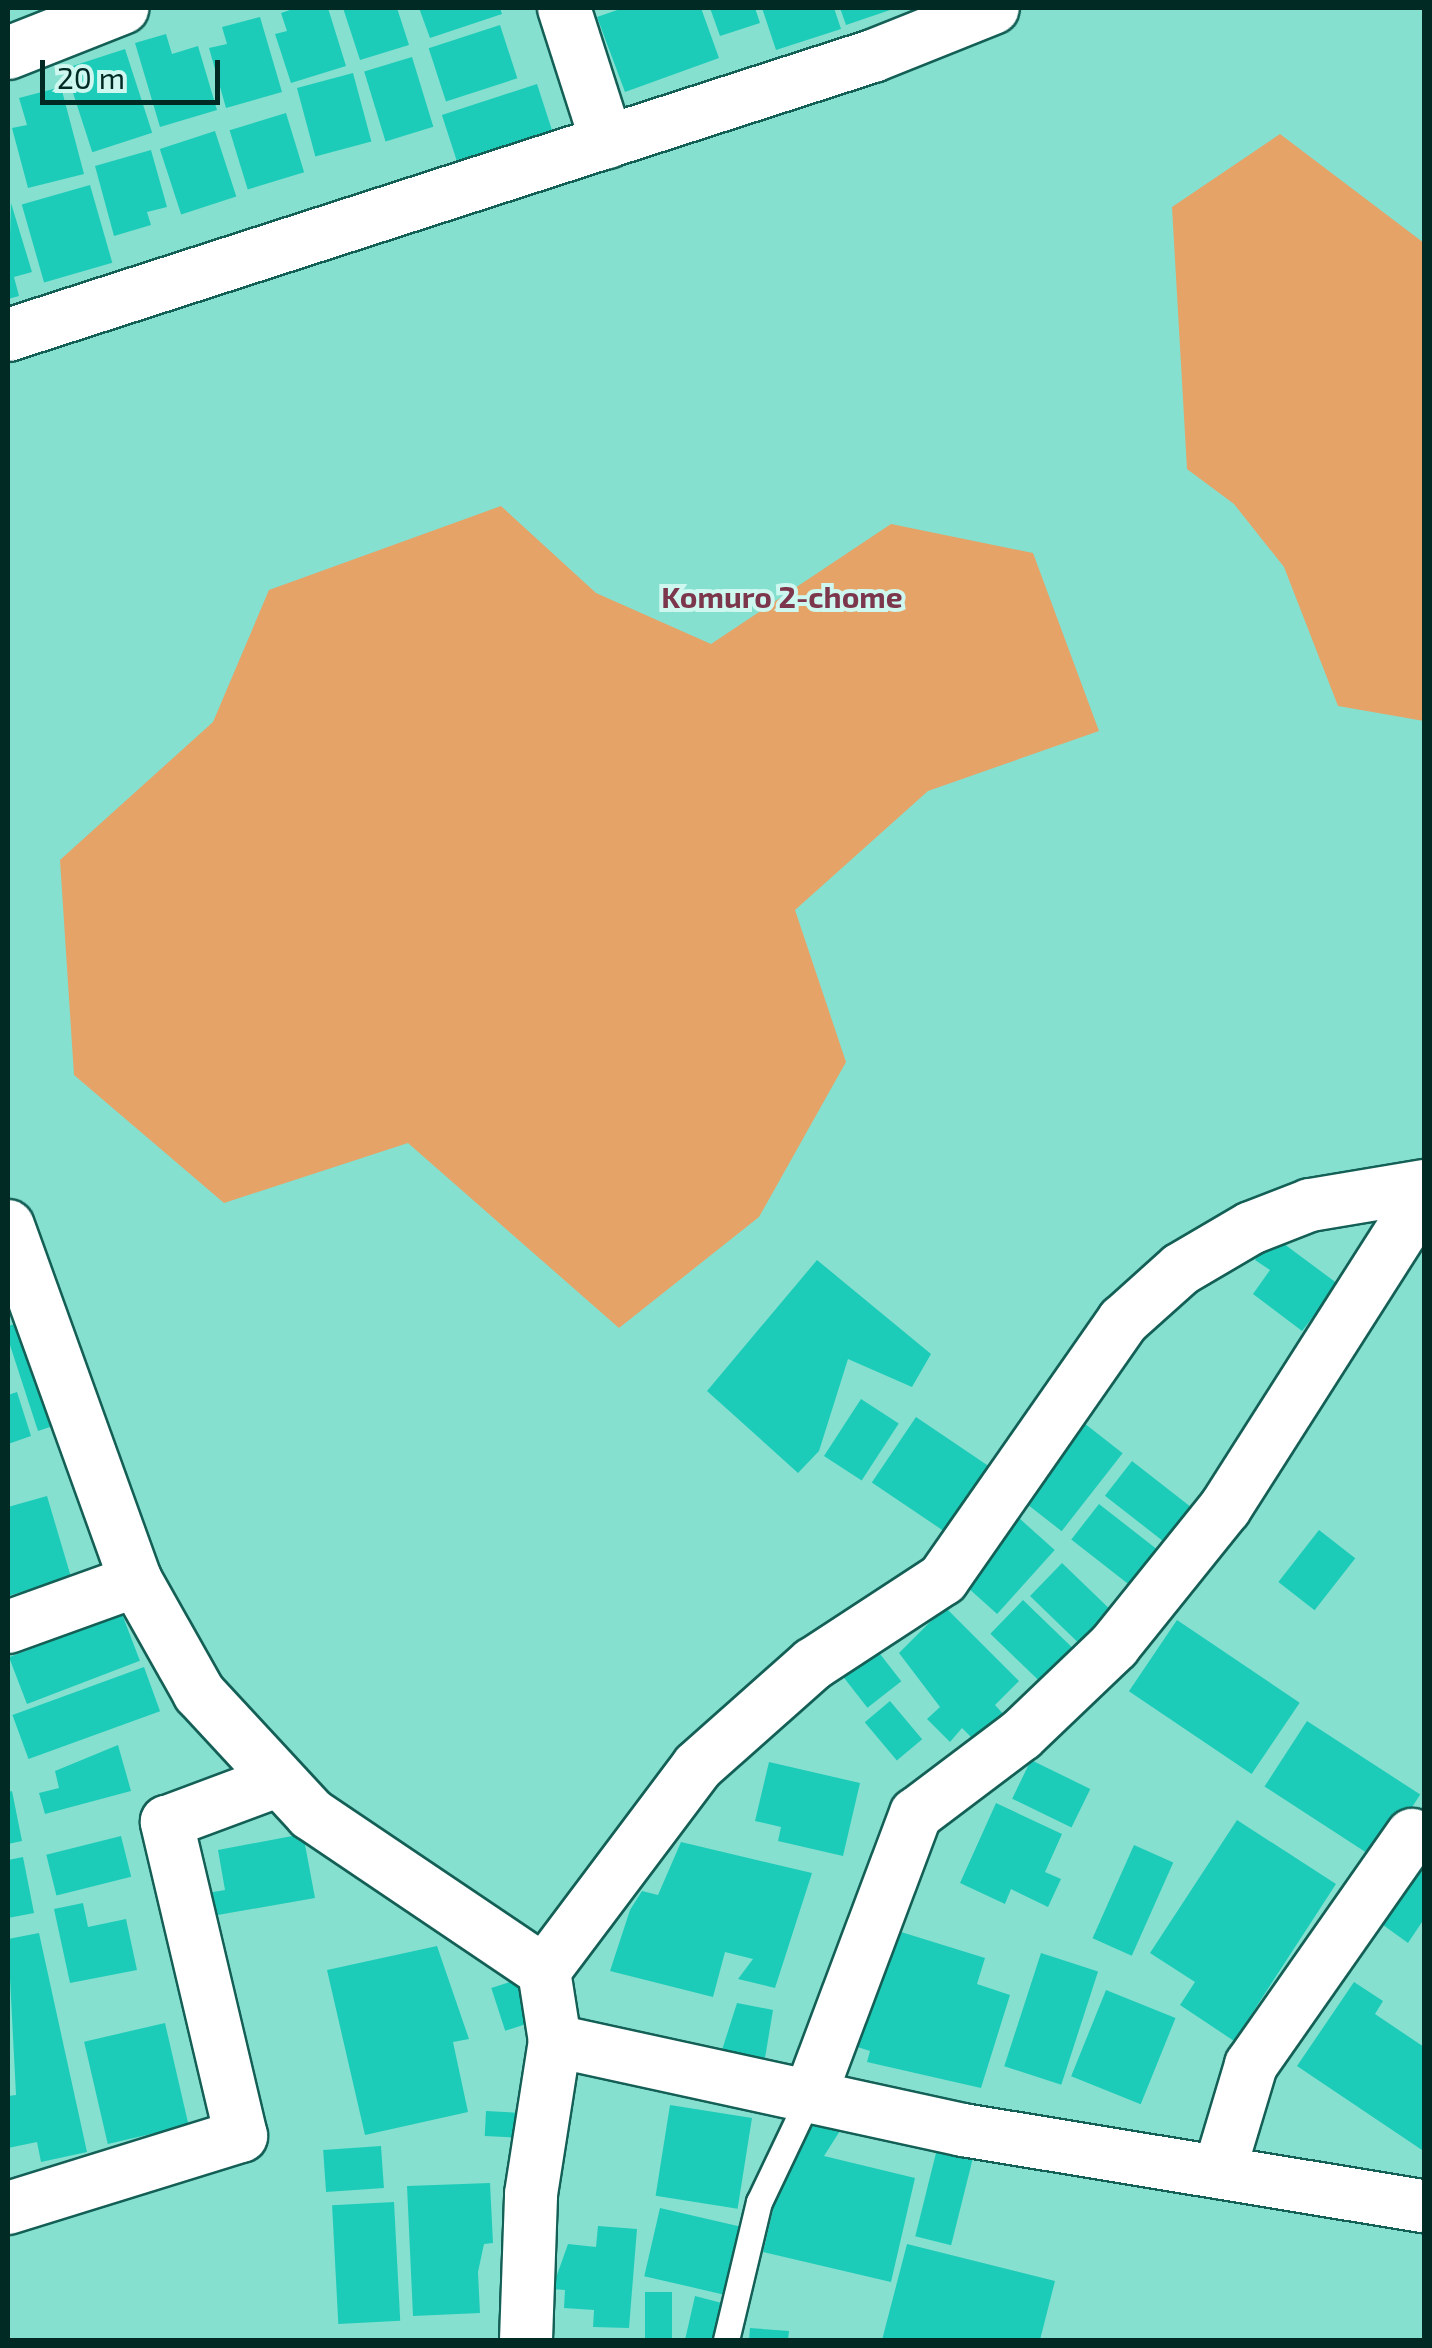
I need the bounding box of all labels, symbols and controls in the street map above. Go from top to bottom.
scale bar [45,40,225,102]
text: 20 m [57,59,125,95]
district label: Komuro 2-chome [661,578,903,614]

